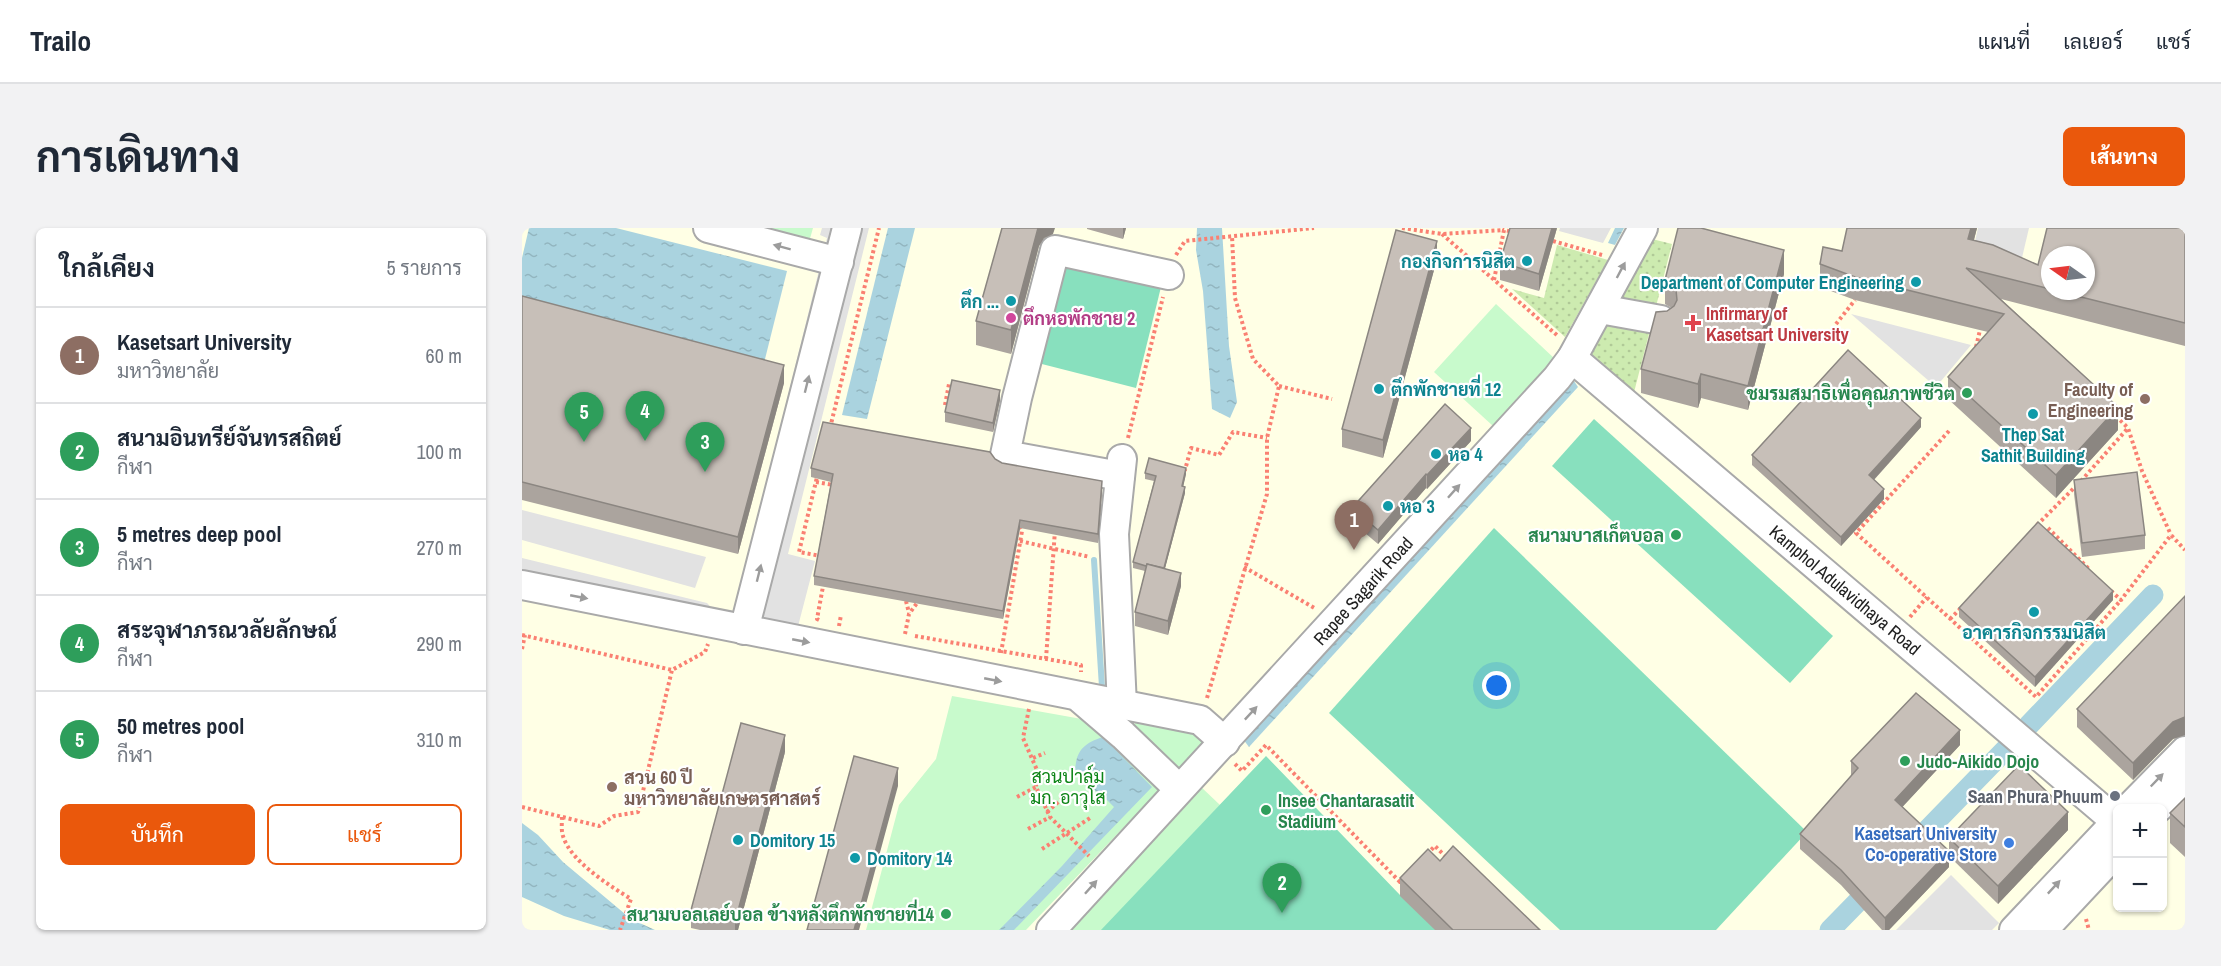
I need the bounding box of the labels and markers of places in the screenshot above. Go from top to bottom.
place label: กองกิจการนิสิต [1401,249,1515,274]
marker: กองกิจการนิสิต [1520,254,1534,268]
place label: Department of Computer Engineering [1641,270,1904,295]
marker: Department of Computer Engineering [1909,275,1923,289]
place label: ตึก ... [961,289,999,314]
marker: ตึก ... [1004,294,1018,308]
place label: Infirmary of Kasetsart University [1706,301,1850,347]
place label: ตึกหอพักชาย 2 [1023,306,1135,331]
marker: ตึกหอพักชาย 2 [1004,311,1018,325]
marker: Infirmary of Kasetsart University [1684,314,1702,332]
place label: ตึกพักชายที่ 12 [1391,374,1501,402]
place label: Faculty of Engineering [2048,377,2133,423]
place label: ชมรมสมาธิเพื่อคุณภาพชีวิต [1746,378,1955,408]
marker: ตึกพักชายที่ 12 [1372,382,1386,396]
marker: ชมรมสมาธิเพื่อคุณภาพชีวิต [1960,386,1974,400]
pin: 5 [564,392,604,442]
pin: 4 [626,392,664,441]
marker: Faculty of Engineering [2138,392,2152,406]
marker: Thep Sat Sathit Building [2026,407,2040,421]
pin: 3 [686,422,724,472]
place label: Thep Sat Sathit Building [1981,422,2085,468]
place label: หอ 4 [1448,442,1484,467]
marker: หอ 4 [1429,447,1443,461]
place label: หอ 3 [1400,494,1435,519]
marker: หอ 3 [1381,499,1395,513]
pin: 1 [1334,500,1374,550]
place label: สนามบาสเก็ตบอล [1528,522,1664,548]
marker: สนามบาสเก็ตบอล [1669,528,1683,542]
marker: อาคารกิจกรรมนิสิต [2027,605,2041,619]
place label: อาคารกิจกรรมนิสิต [1962,620,2106,645]
place label: Judo-Aikido Dojo [1917,749,2039,774]
marker: Judo-Aikido Dojo [1898,754,1912,768]
place label: สวน 60 ปี มหาวิทยาลัยเกษตรศาสตร์ [624,765,822,811]
marker: สวน 60 ปี มหาวิทยาลัยเกษตรศาสตร์ [605,780,619,794]
place label: Saan Phura Phuum [1968,784,2103,809]
place label: Insee Chantarasatit Stadium [1278,788,1414,834]
marker: Saan Phura Phuum [2108,789,2122,803]
marker: Insee Chantarasatit Stadium [1259,803,1273,817]
place label: Kasetsart University Co-operative Store [1854,821,1998,867]
place label: Domitory 15 [750,828,835,853]
marker: Domitory 15 [731,833,745,847]
marker: Kasetsart University Co-operative Store [2002,836,2016,850]
place label: Domitory 14 [867,846,953,871]
marker: Domitory 14 [848,851,862,865]
pin: 2 [1262,864,1302,913]
place label: สนามบอลเลย์บอล ข้างหลังตึกพักชายที่14 [626,899,935,927]
marker: สนามบอลเลย์บอล ข้างหลังตึกพักชายที่14 [939,907,953,921]

